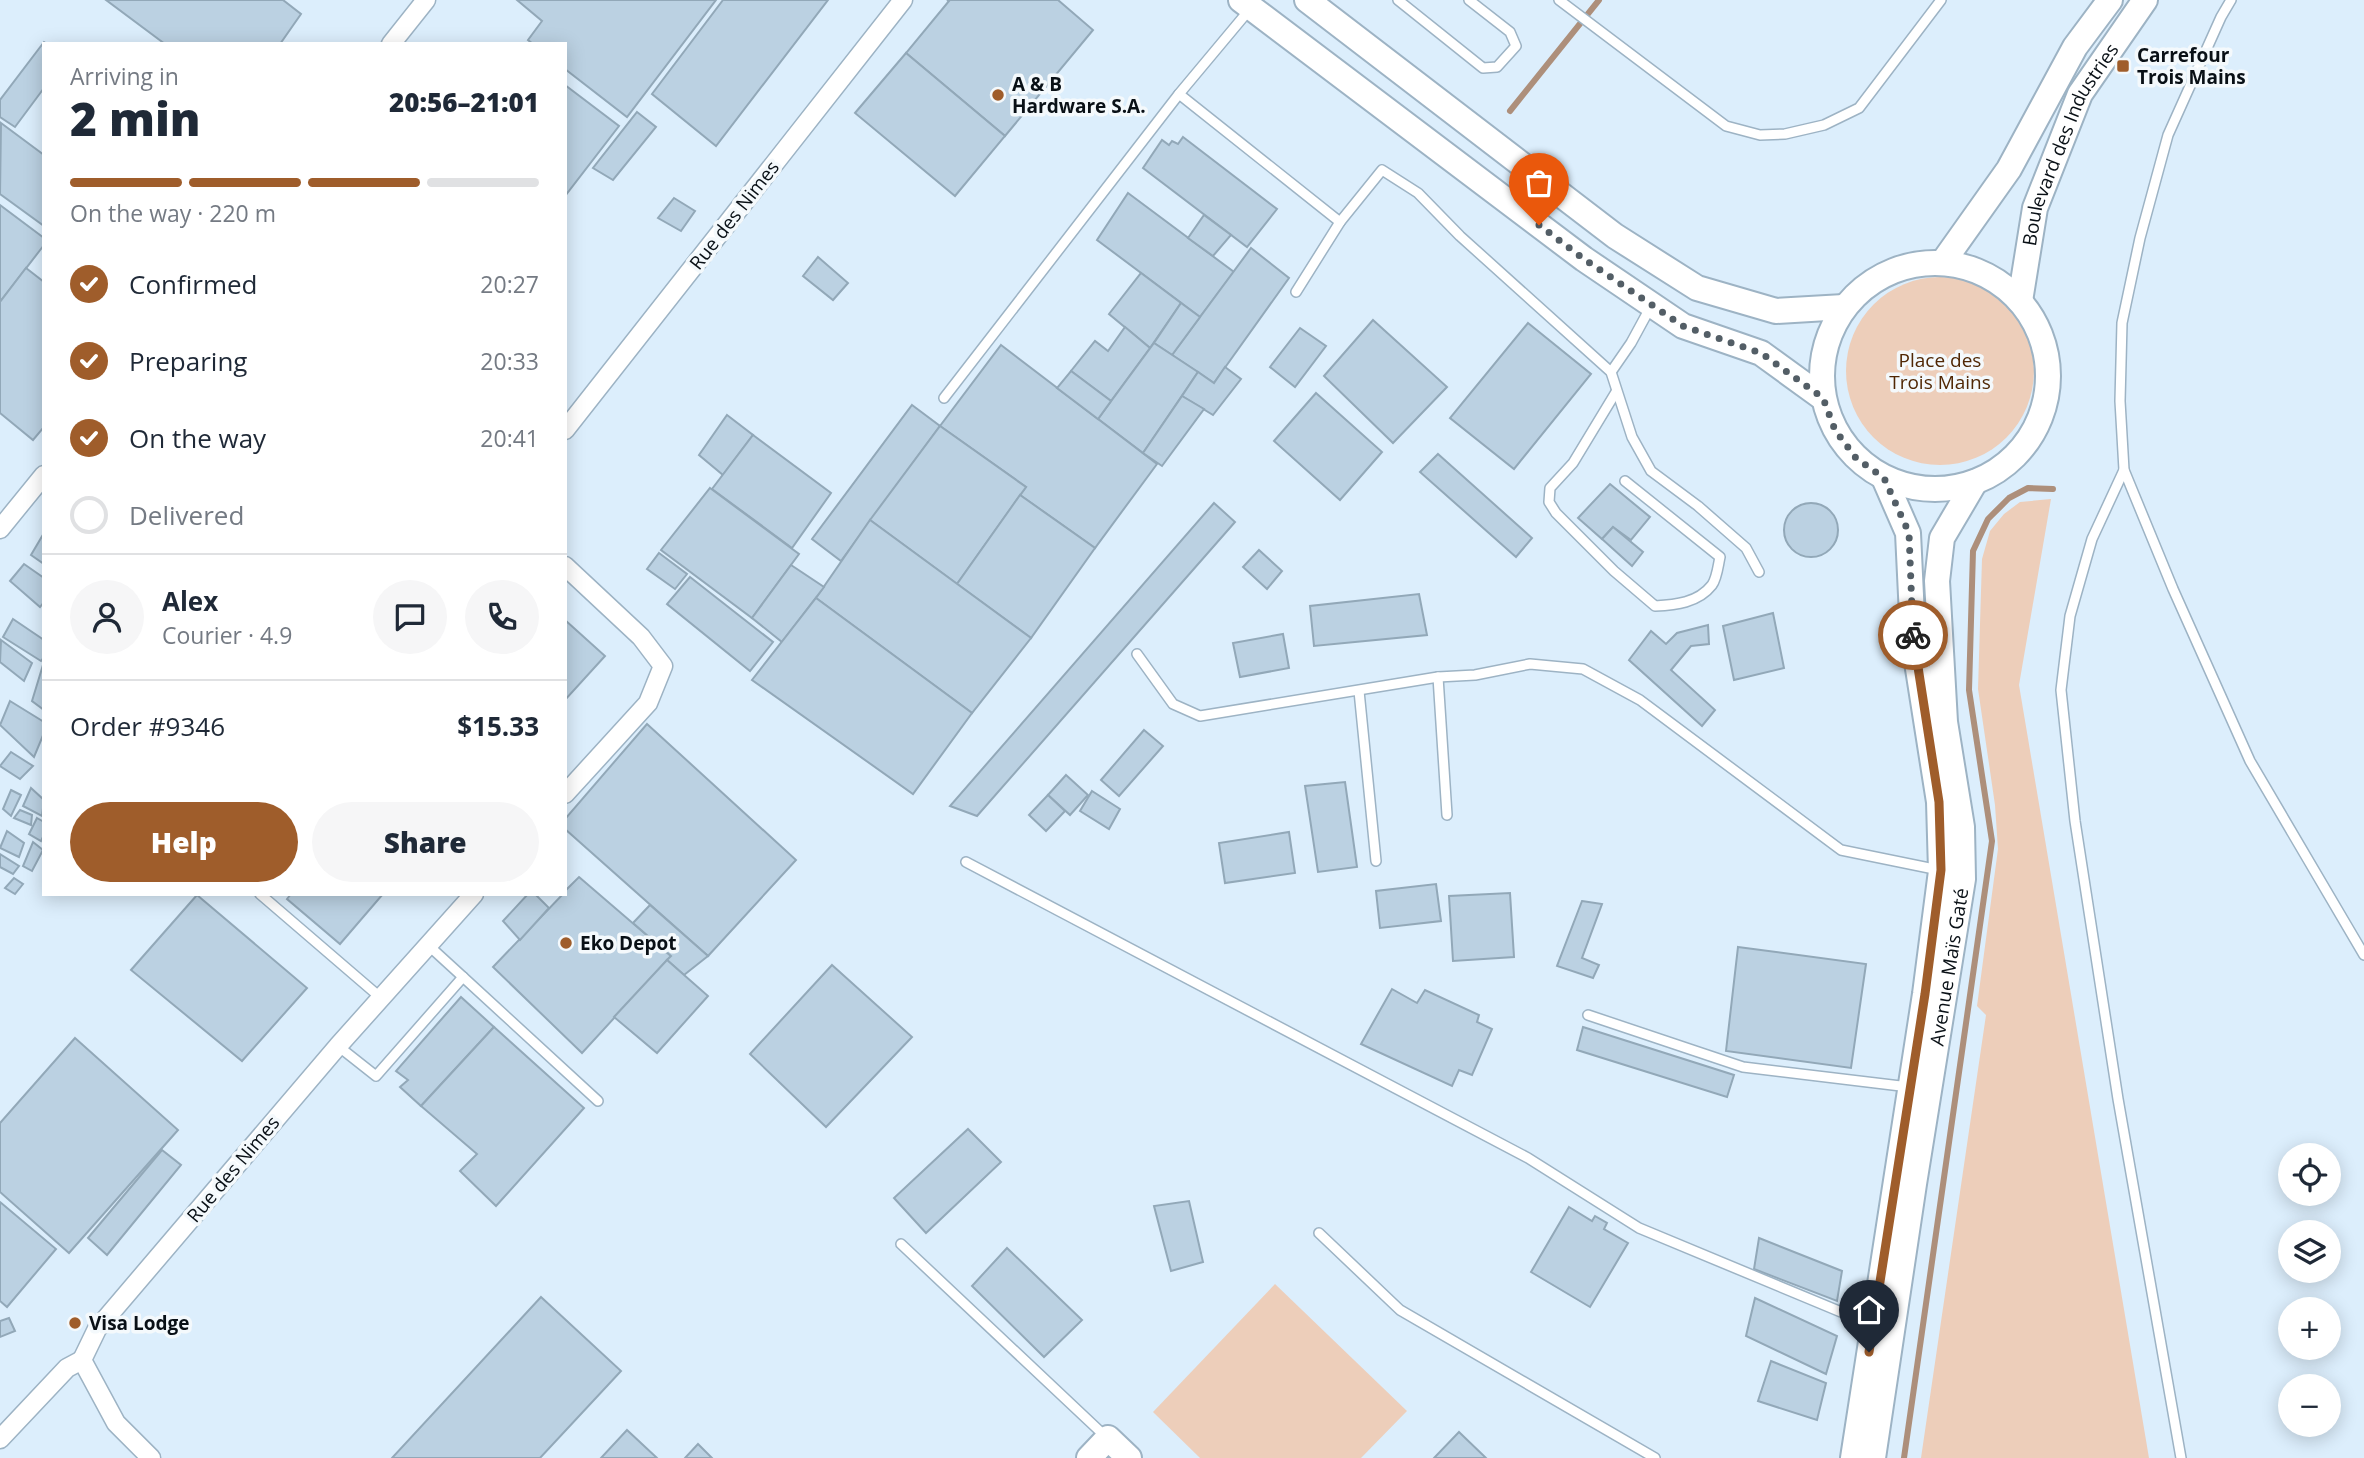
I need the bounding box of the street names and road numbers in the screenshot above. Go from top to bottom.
street label: Boulevard des Industries [2016,38,2124,248]
street label: Rue des Nimes [683,155,785,275]
street label: Avenue Maïs Gaté [1923,886,1974,1048]
street label: Rue des Nimes [181,1110,285,1228]

